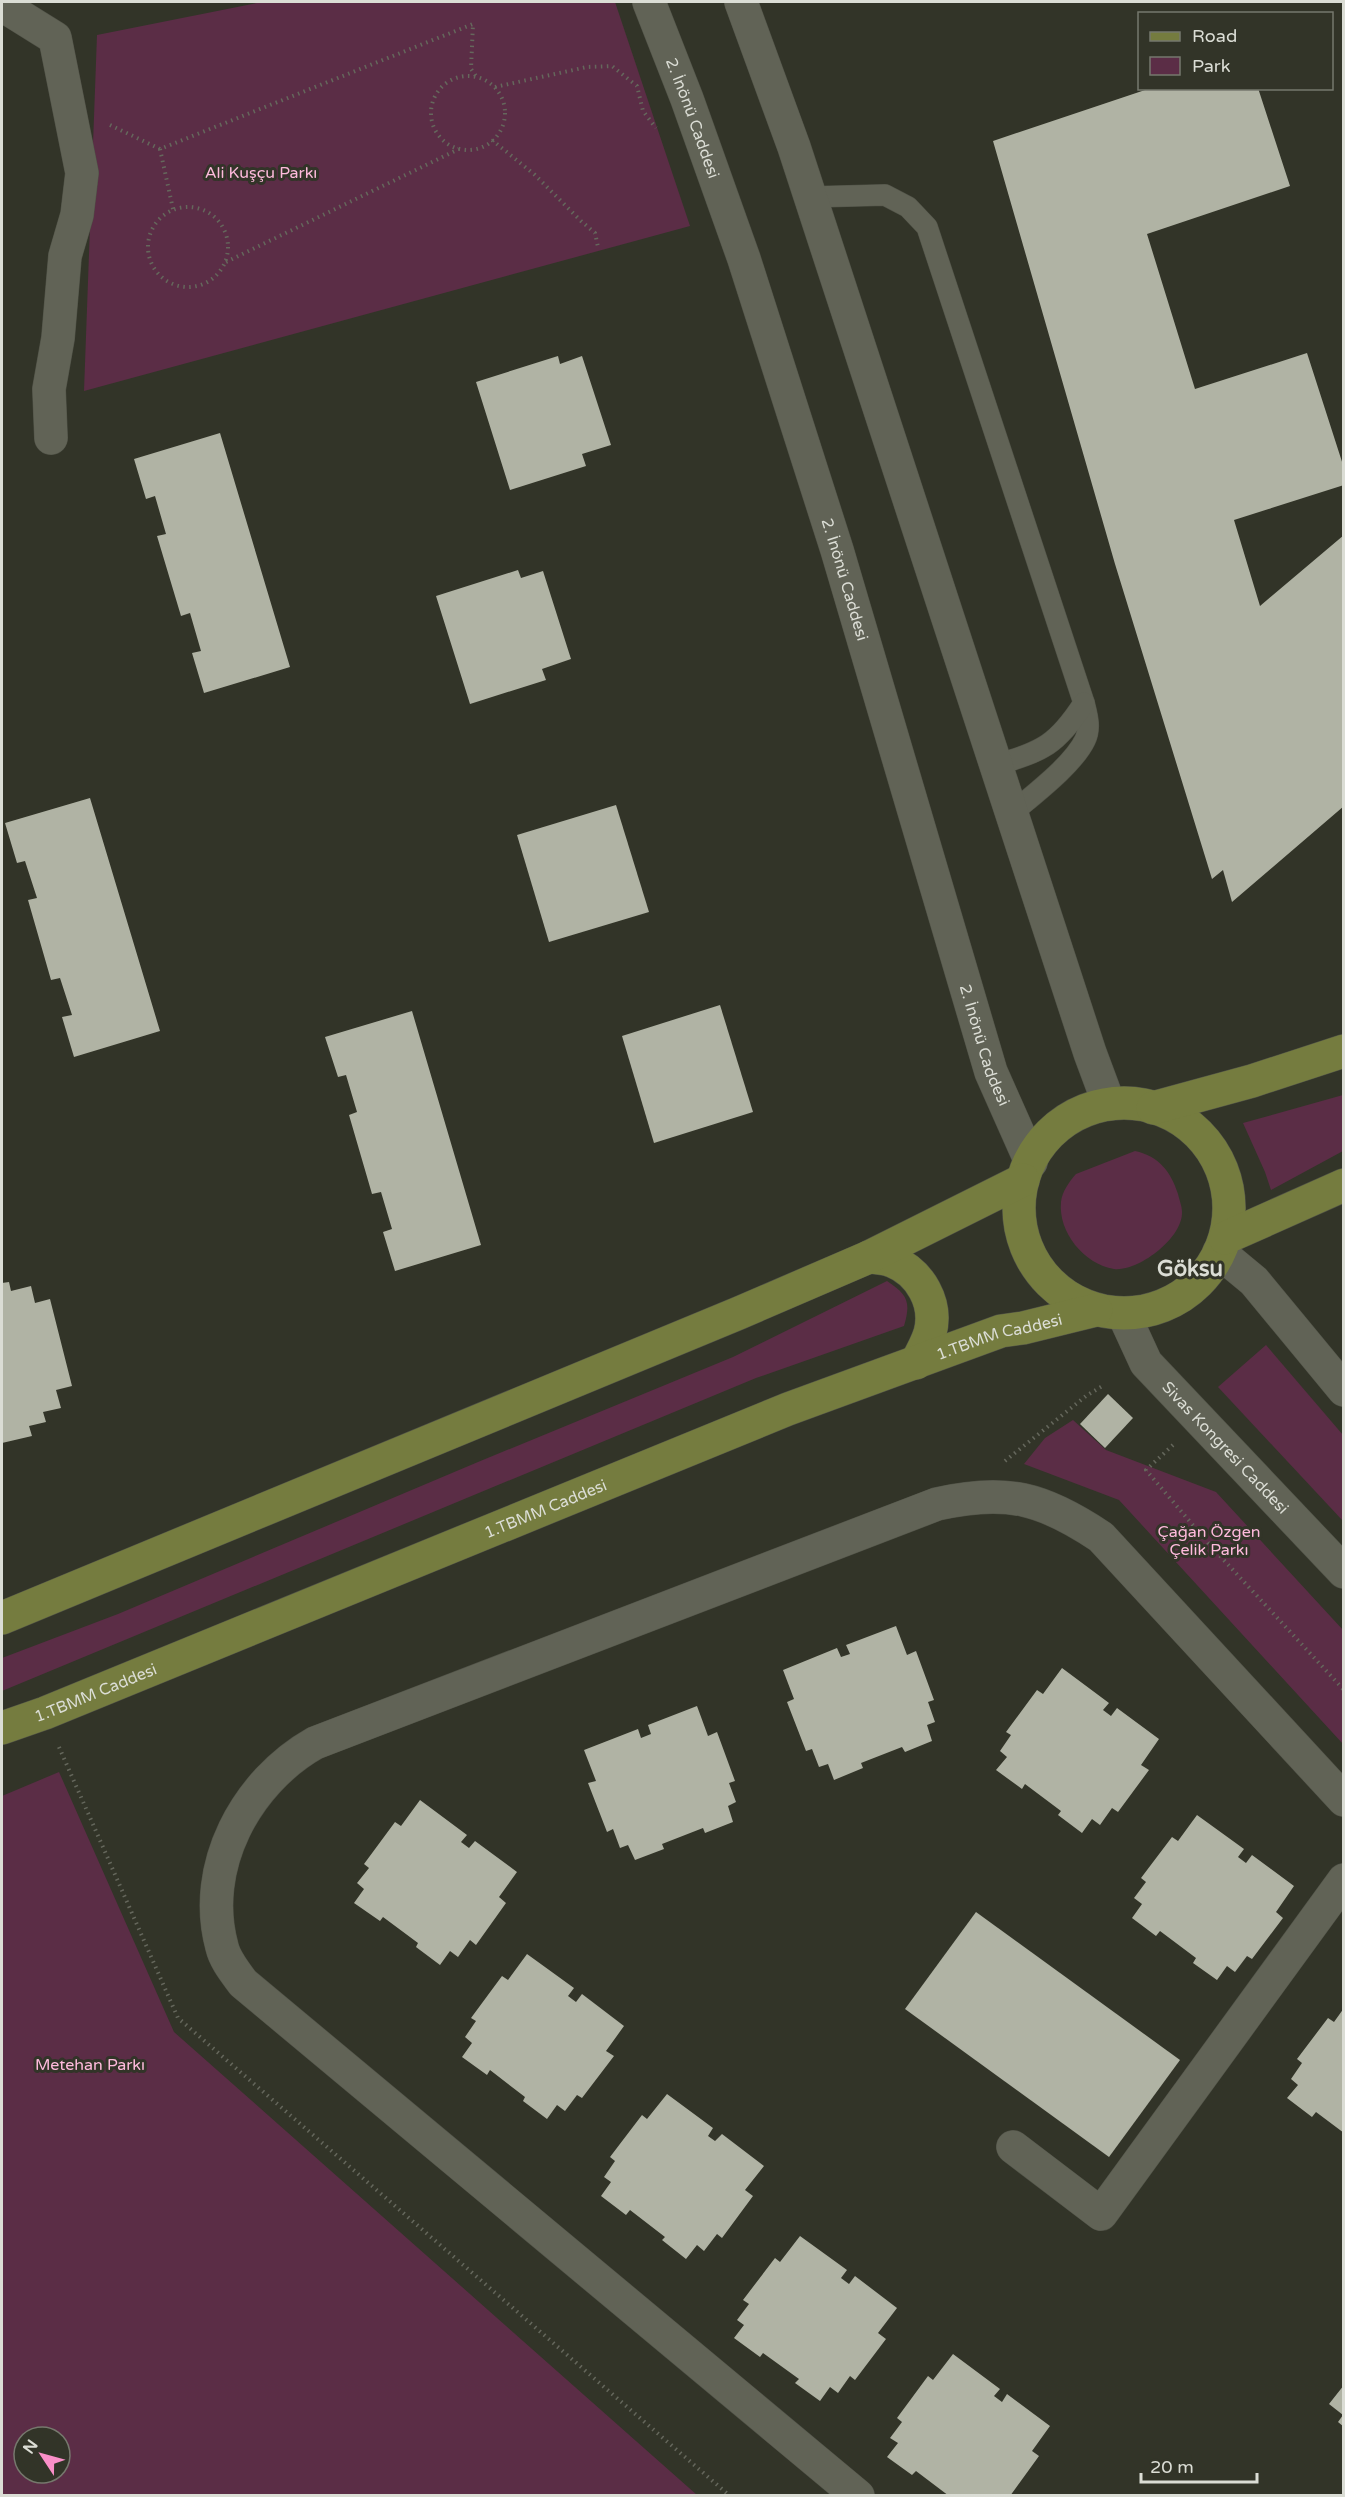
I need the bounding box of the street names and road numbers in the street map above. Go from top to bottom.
street label: 2. İnönü Caddesi [661,55,723,181]
street label: 2. İnönü Caddesi [816,516,872,643]
street label: 2. İnönü Caddesi [955,982,1014,1109]
street label: 1.TBMM Caddesi [934,1310,1064,1365]
street label: Sivas Kongresi Caddesi [1158,1377,1293,1518]
street label: 1.TBMM Caddesi [481,1475,610,1543]
street label: 1.TBMM Caddesi [32,1659,160,1727]

